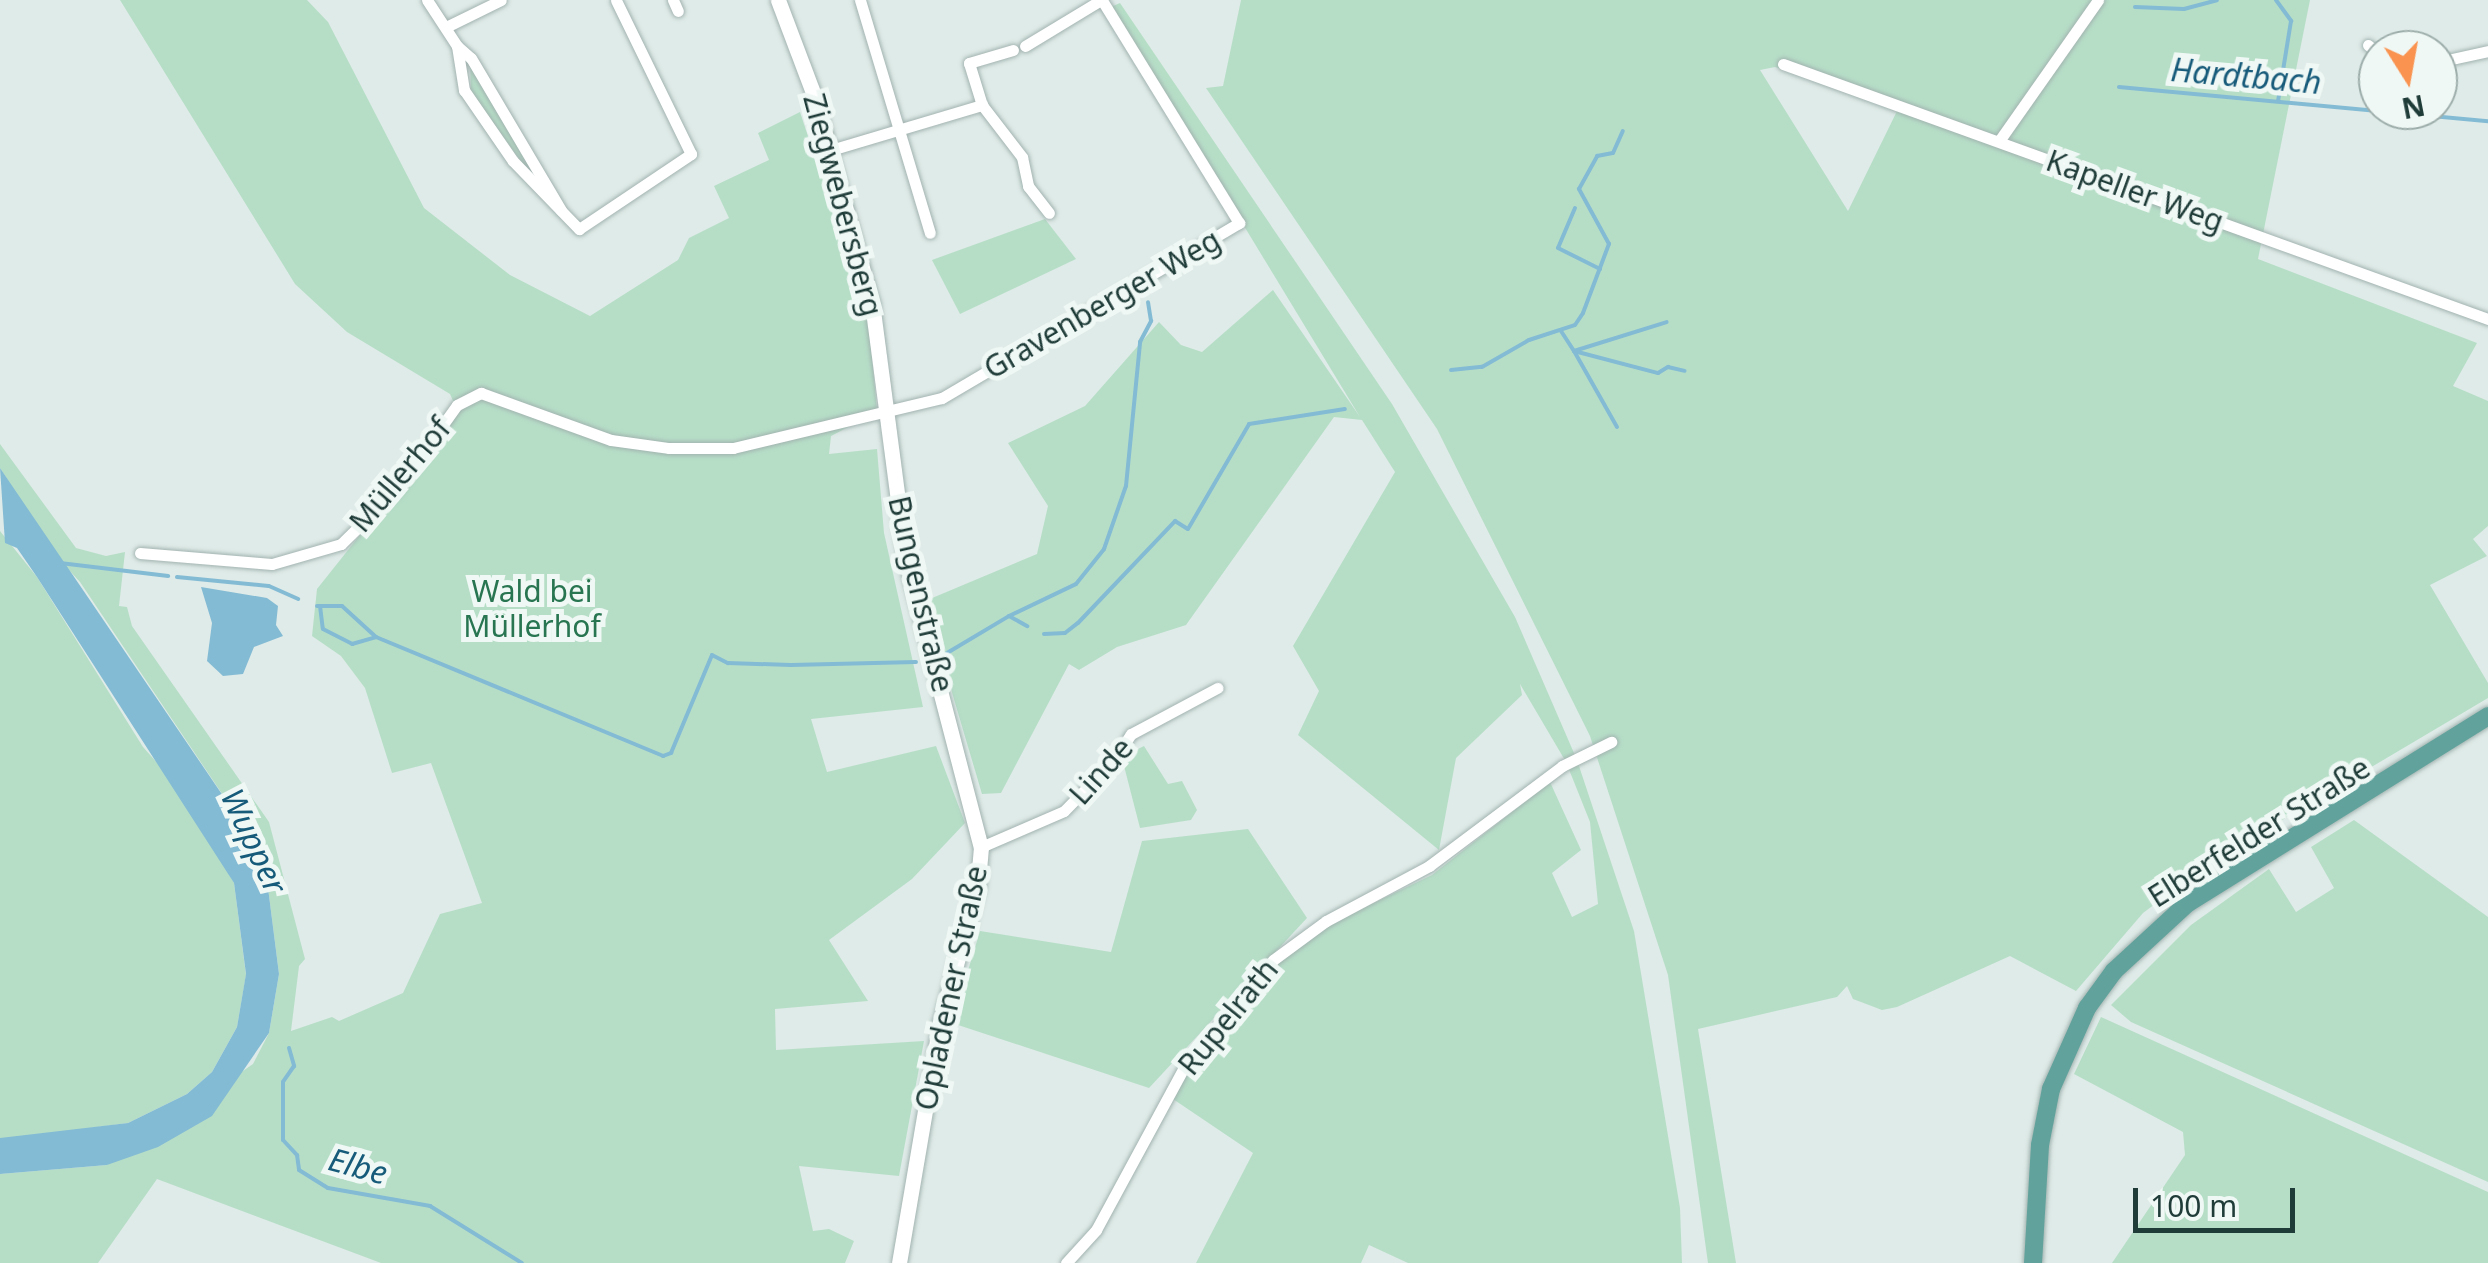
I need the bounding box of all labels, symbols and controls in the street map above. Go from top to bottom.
north arrow [2358,30,2458,130]
water label: Hardtbach [2169,50,2323,102]
text: N [2399,87,2428,128]
street label: Ziegwebersberg [796,90,890,320]
street label: Kapeller Weg [2041,142,2229,240]
street label: Gravenberger Weg [977,222,1227,386]
street label: Müllerhof [342,411,458,539]
street label: Bungenstraße [881,492,961,696]
park label: Wald bei Müllerhof [463,573,601,644]
street label: Linde [1062,730,1140,812]
street label: Elberfelder Straße [2142,749,2376,915]
water label: Wupper [213,782,295,900]
street label: Opladener Straße [907,862,995,1114]
street label: Rupelrath [1170,952,1286,1082]
water label: Elbe [324,1140,392,1192]
scale bar [2138,1168,2300,1230]
text: 100 m [2150,1185,2237,1226]

